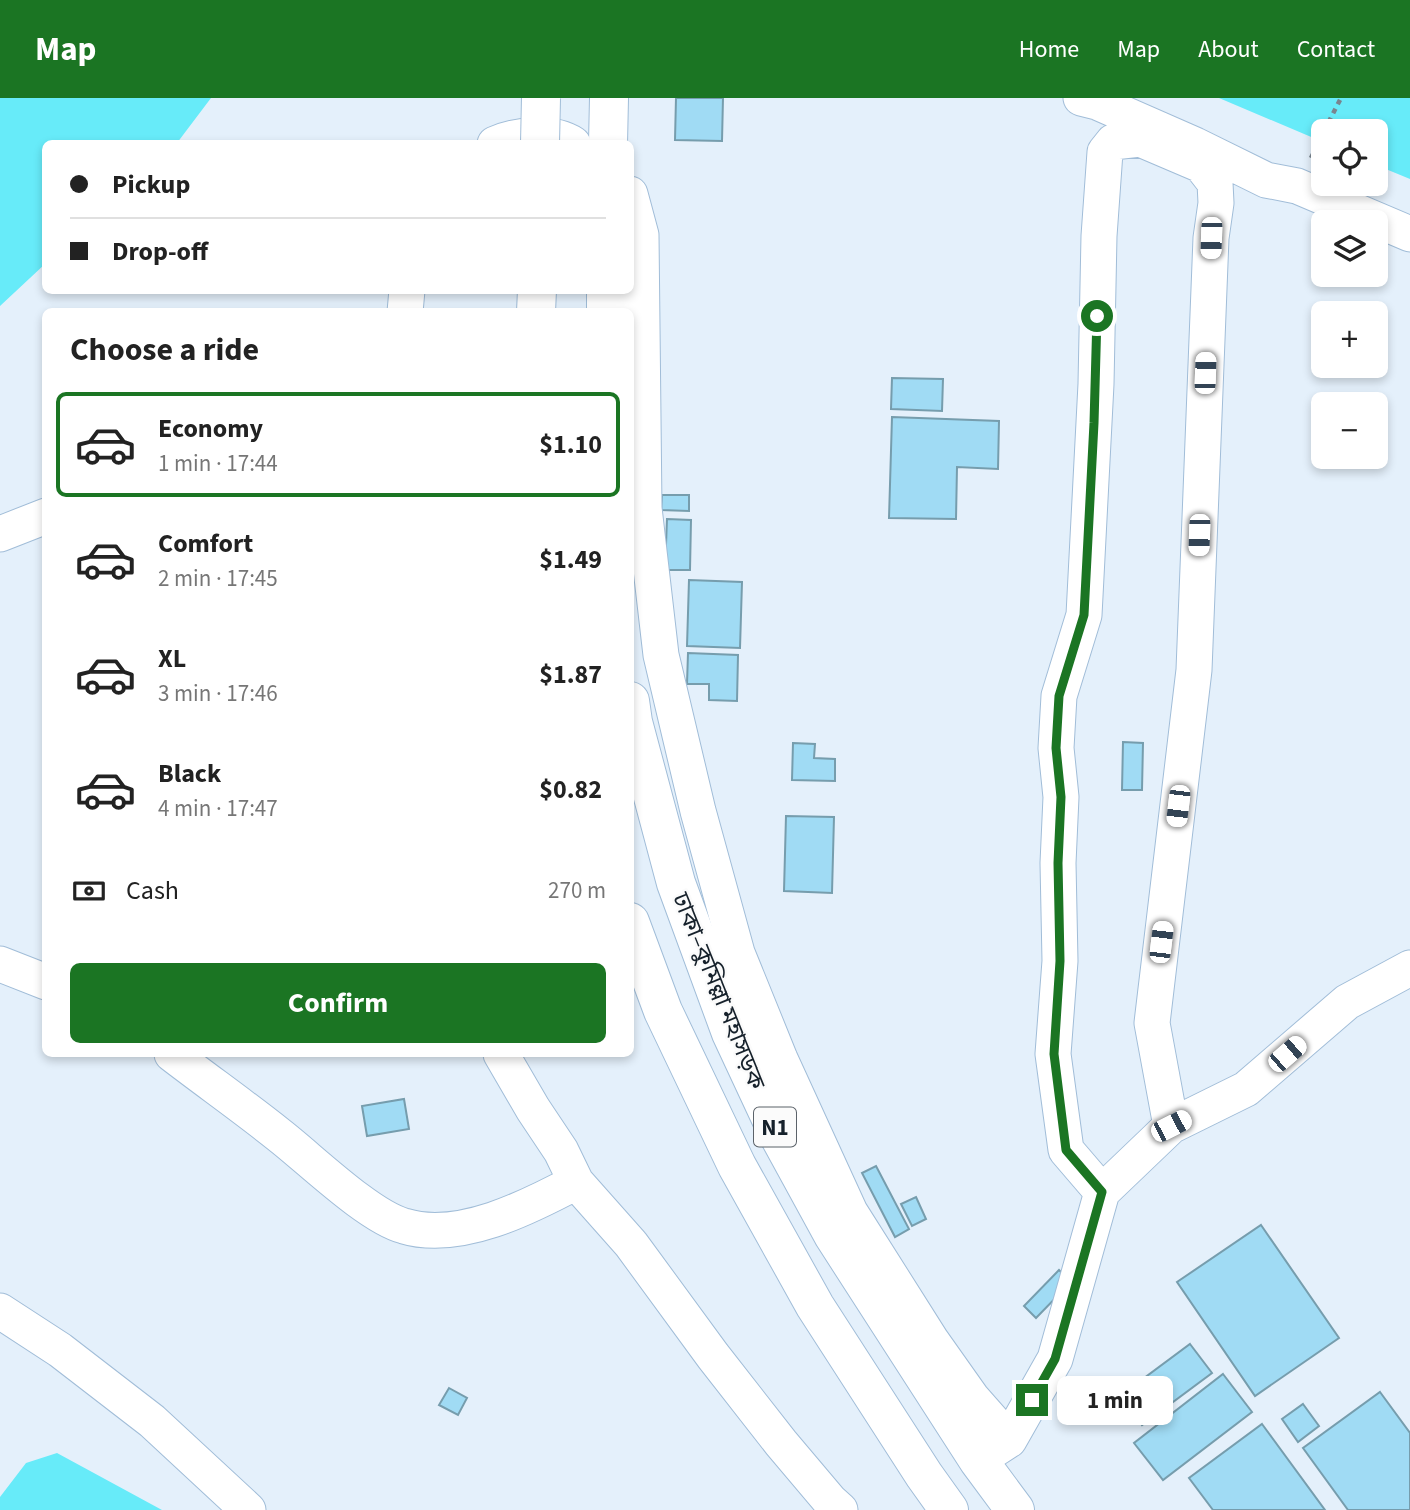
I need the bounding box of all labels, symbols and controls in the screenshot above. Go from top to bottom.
text: Map [35,26,96,73]
text: Home [1019,32,1079,67]
text: Map [1117,32,1160,67]
text: About [1198,32,1259,67]
text: Contact [1297,32,1375,67]
map controls [1311,119,1388,469]
button: locate [1311,119,1388,196]
text: Pickup [112,166,190,203]
button: layers [1311,210,1388,287]
car [1200,217,1223,259]
text: Drop-off [112,233,208,270]
route start [1081,300,1113,332]
button: + [1311,301,1388,378]
text: Choose a ride [70,327,259,373]
car [1194,352,1217,394]
button: − [1311,392,1388,469]
text: Economy [158,410,263,447]
icon: car [74,413,137,476]
text: $1.10 [539,426,602,463]
text: 1 min · 17:44 [158,447,278,480]
car [1188,514,1211,556]
text: Comfort [158,525,253,562]
icon: car [74,528,137,591]
text: $1.49 [539,541,602,578]
text: 2 min · 17:45 [158,562,278,595]
text: XL [158,640,186,677]
icon: car [74,643,137,706]
text: $1.87 [539,656,602,693]
text: 3 min · 17:46 [158,677,278,710]
text: Black [158,755,221,792]
icon: car [74,758,137,821]
text: $0.82 [539,771,602,808]
car [1166,784,1191,828]
text: 4 min · 17:47 [158,792,278,825]
icon: cash [70,872,108,910]
text: Cash [126,872,179,909]
text: 270 m [548,874,606,907]
street label: ঢাকা–কুমিল্লা মহাসড়ক [663,886,774,1096]
car [1149,920,1174,964]
button: Confirm [70,963,606,1043]
car [1265,1032,1310,1076]
car [1148,1107,1195,1145]
road number: N1 [754,1108,796,1146]
callout: 1 min [1056,1376,1172,1424]
route end [1016,1384,1048,1416]
text: 1 min [1087,1384,1143,1417]

